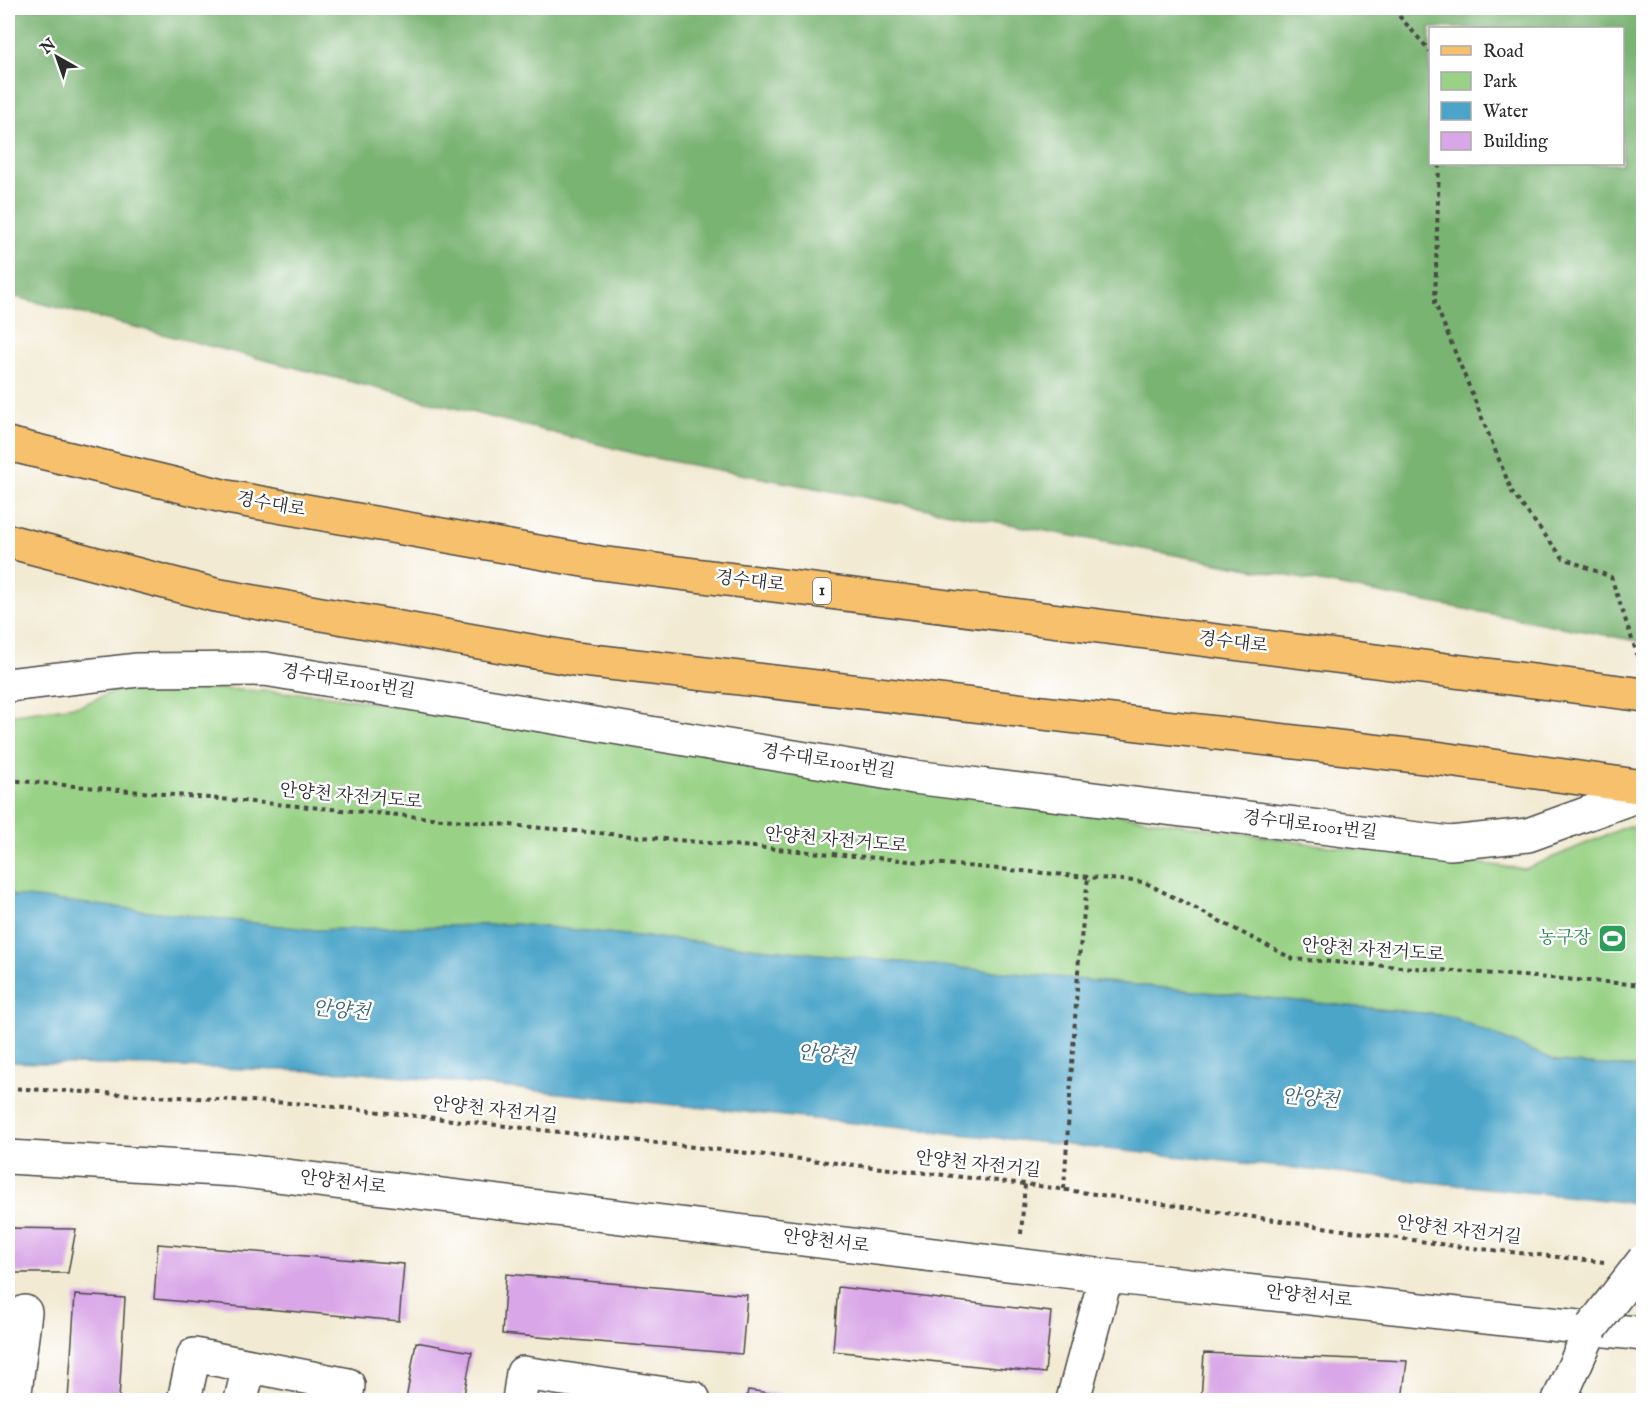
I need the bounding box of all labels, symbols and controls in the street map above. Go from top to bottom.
north arrow [27,27,87,87]
legend [1429,27,1624,165]
text: N [36,35,60,60]
text: Road [1483,41,1524,64]
text: Park [1483,71,1518,94]
text: Water [1483,101,1528,124]
text: Building [1483,131,1548,154]
street label: 경수대로 [235,488,307,522]
street label: 경수대로 [714,566,786,598]
road number: 1 [813,578,831,604]
street label: 경수대로 [1197,627,1269,659]
street label: 경수대로1001번길 [279,660,417,704]
street label: 경수대로1001번길 [759,740,897,784]
street label: 안양천 자전거도로 [279,779,423,815]
street label: 경수대로1001번길 [1241,806,1379,846]
street label: 안양천 자전거도로 [764,823,908,859]
sports icon: 농구장 [1596,922,1628,954]
place label: 농구장 [1539,927,1592,950]
street label: 안양천 자전거도로 [1301,935,1445,967]
water label: 안양천 [311,996,373,1026]
water label: 안양천 [796,1040,858,1070]
water label: 안양천 [1280,1084,1342,1114]
street label: 안양천 자전거길 [431,1093,559,1129]
street label: 안양천 자전거길 [914,1147,1042,1183]
street label: 안양천서로 [298,1166,388,1200]
street label: 안양천 자전거길 [1395,1212,1523,1250]
street label: 안양천서로 [781,1225,871,1259]
street label: 안양천서로 [1265,1281,1353,1313]

